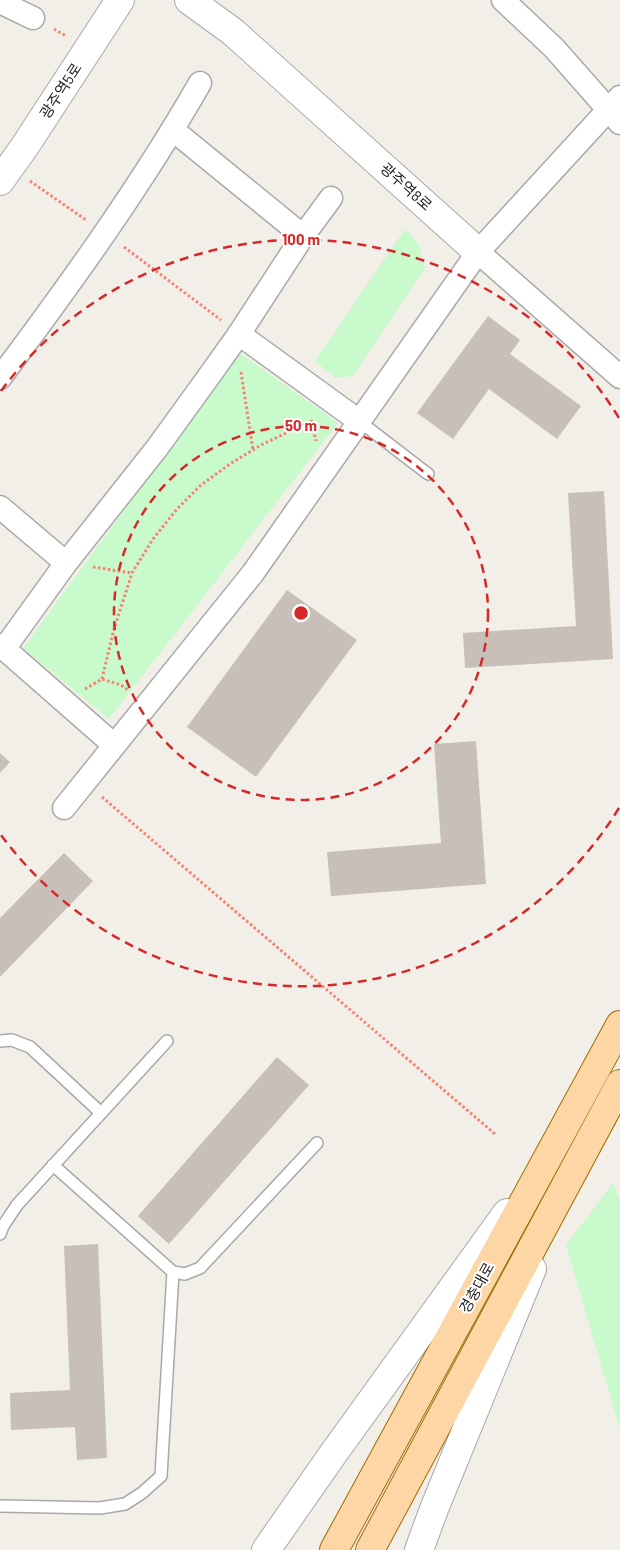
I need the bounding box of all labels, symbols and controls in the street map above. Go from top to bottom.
street label: 광주역5로 [35,59,85,122]
street label: 광주역8로 [377,158,436,214]
text: 100 m [282,230,320,248]
text: 50 m [285,416,317,434]
centre of rings [292,604,310,622]
street label: 경충대로 [455,1259,497,1316]

